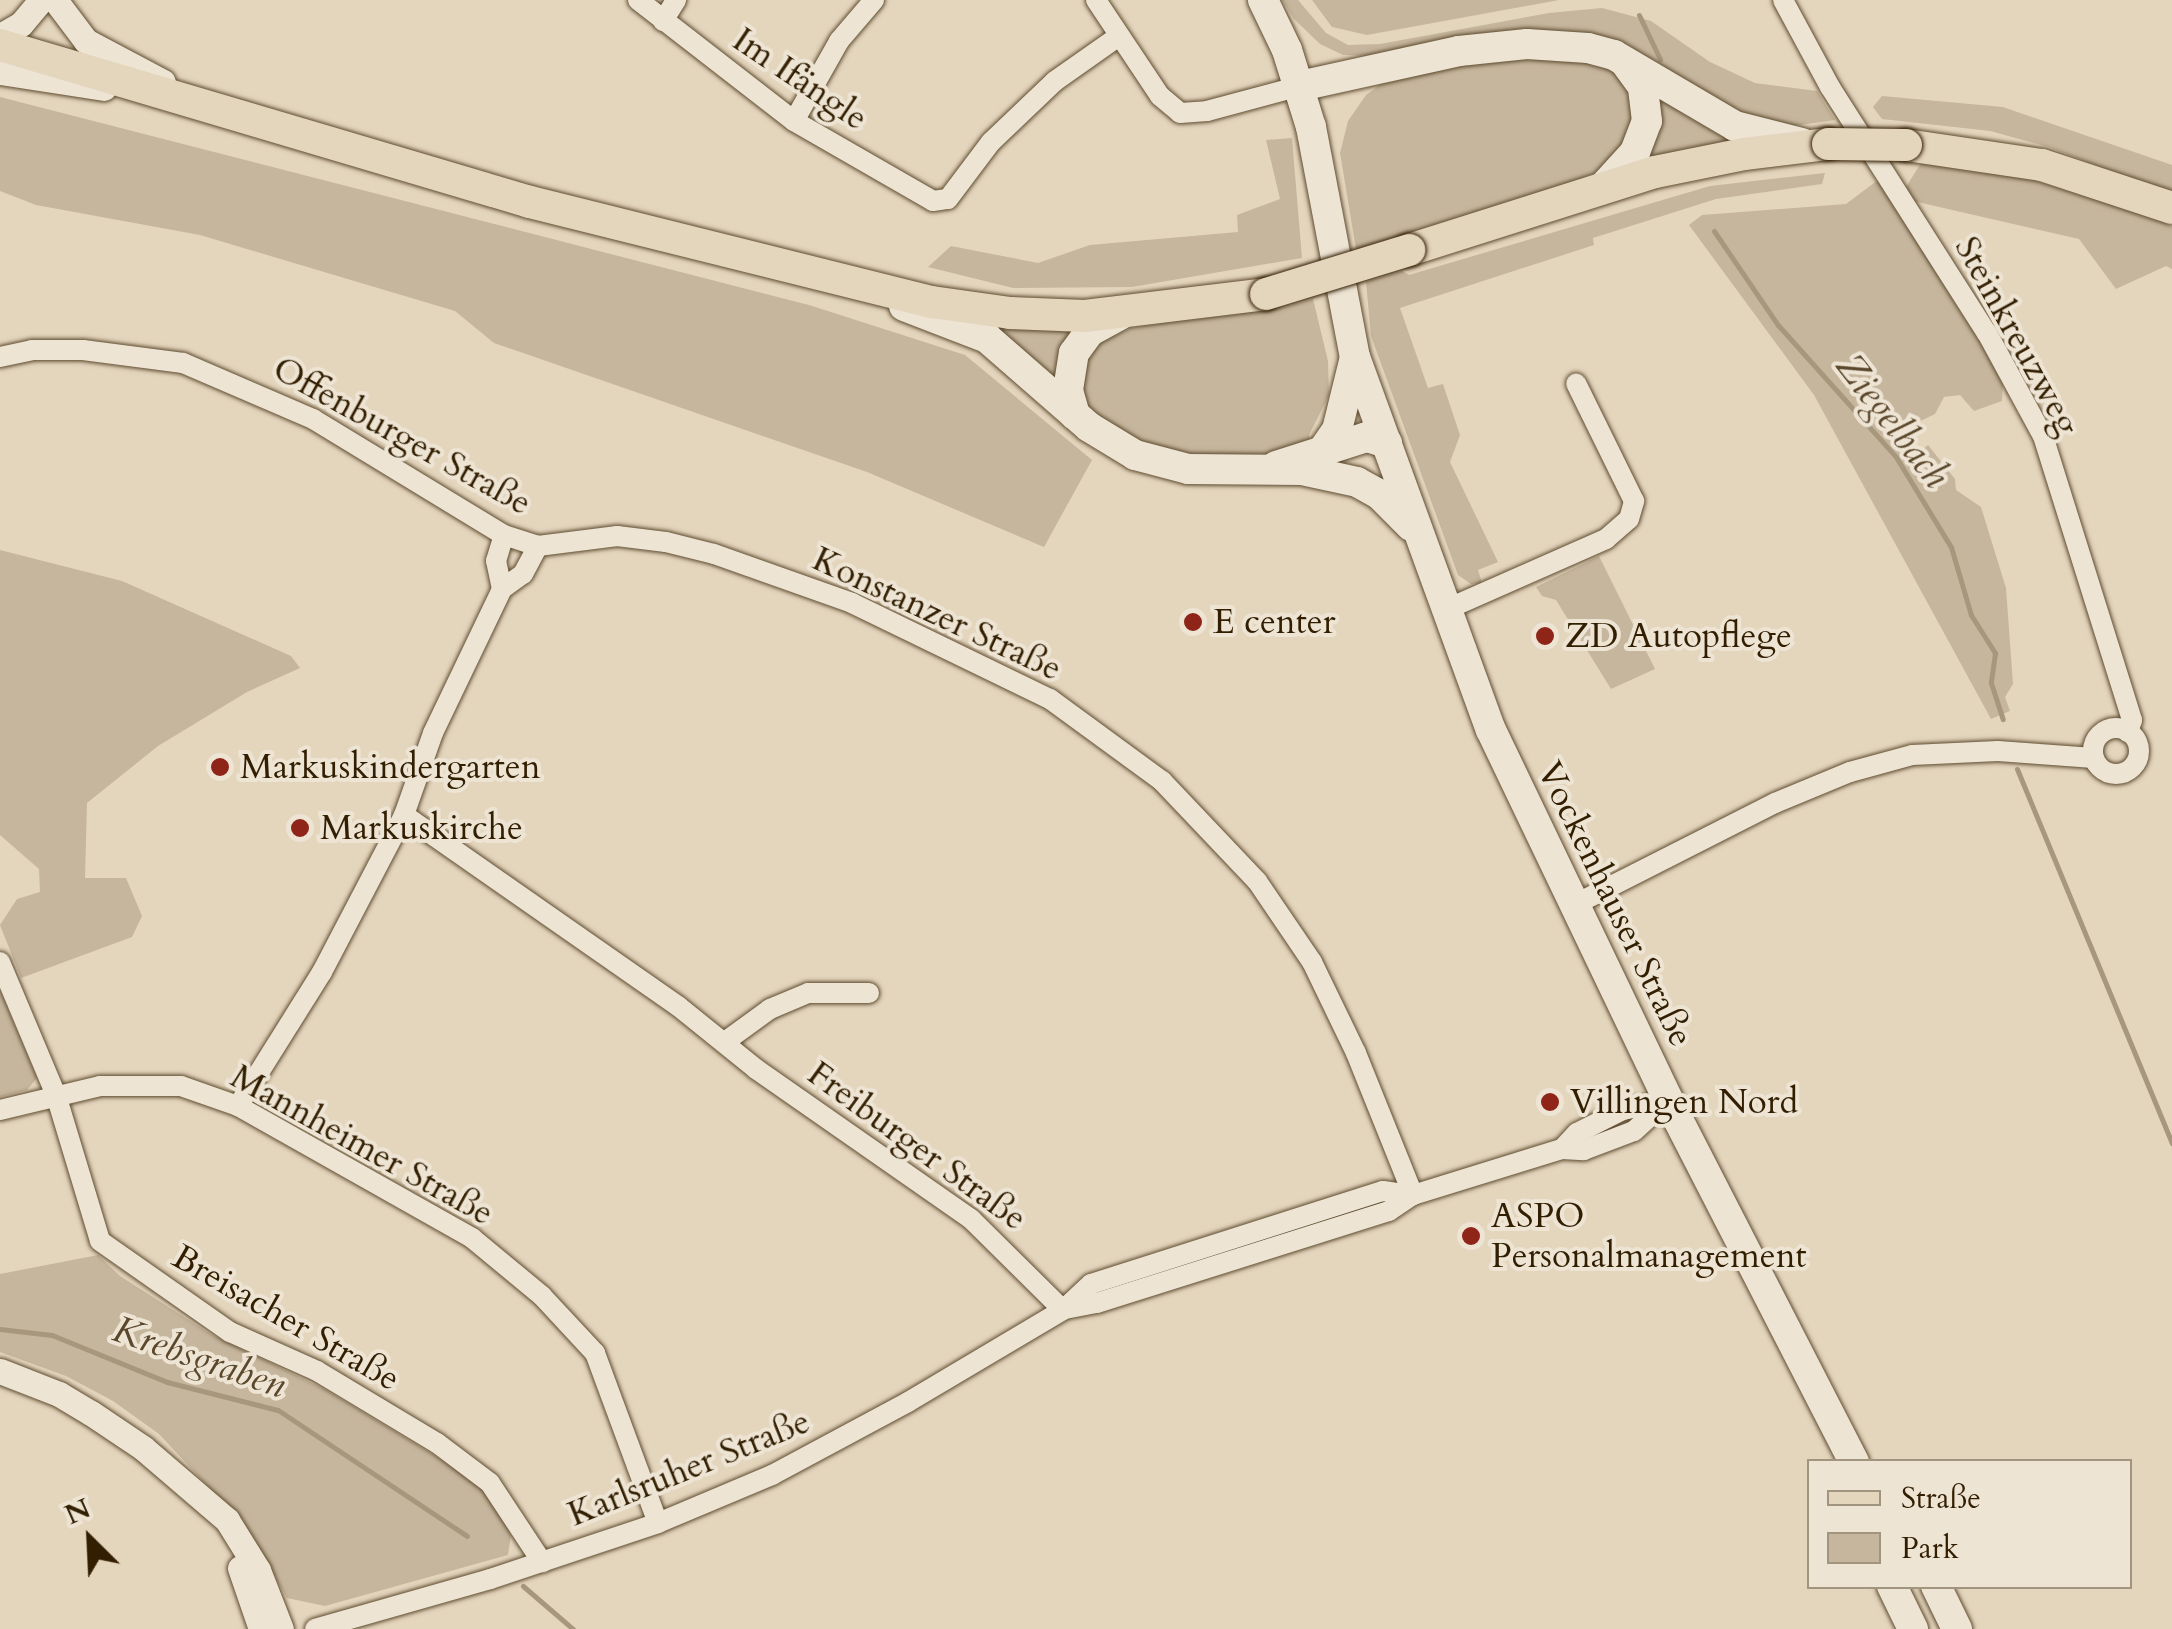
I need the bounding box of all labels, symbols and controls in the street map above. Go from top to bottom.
street label: Im Ifängle [725,19,875,139]
street label: Steinkreuzweg [1945,230,2089,442]
water label: Ziegelbach [1826,345,1958,497]
street label: Offenburger Straße [266,348,538,524]
street label: Konstanzer Straße [806,538,1068,690]
place label: E center [1213,601,1335,643]
marker: E center [1182,611,1204,633]
place label: ZD Autopflege [1565,615,1792,657]
marker: ZD Autopflege [1534,625,1556,647]
place label: Markuskindergarten [240,746,541,788]
street label: Vockenhauser Straße [1528,755,1702,1053]
marker: Markuskindergarten [209,756,231,778]
place label: Markuskirche [320,807,523,849]
marker: Markuskirche [289,817,311,839]
street label: Freiburger Straße [799,1053,1035,1239]
street label: Mannheimer Straße [223,1055,501,1235]
place label: Villingen Nord [1570,1081,1798,1123]
marker: Villingen Nord [1539,1091,1561,1113]
place label: ASPO Personalmanagement [1491,1195,1807,1277]
marker: ASPO Personalmanagement [1460,1225,1482,1247]
street label: Breisacher Straße [165,1236,407,1400]
water label: Krebsgraben [107,1307,291,1409]
street label: Karlsruher Straße [562,1400,816,1536]
legend [1807,1459,2132,1589]
text: Straße [1901,1478,1981,1519]
north arrow [40,1489,140,1589]
text: N [59,1489,97,1534]
text: Park [1901,1528,1959,1569]

